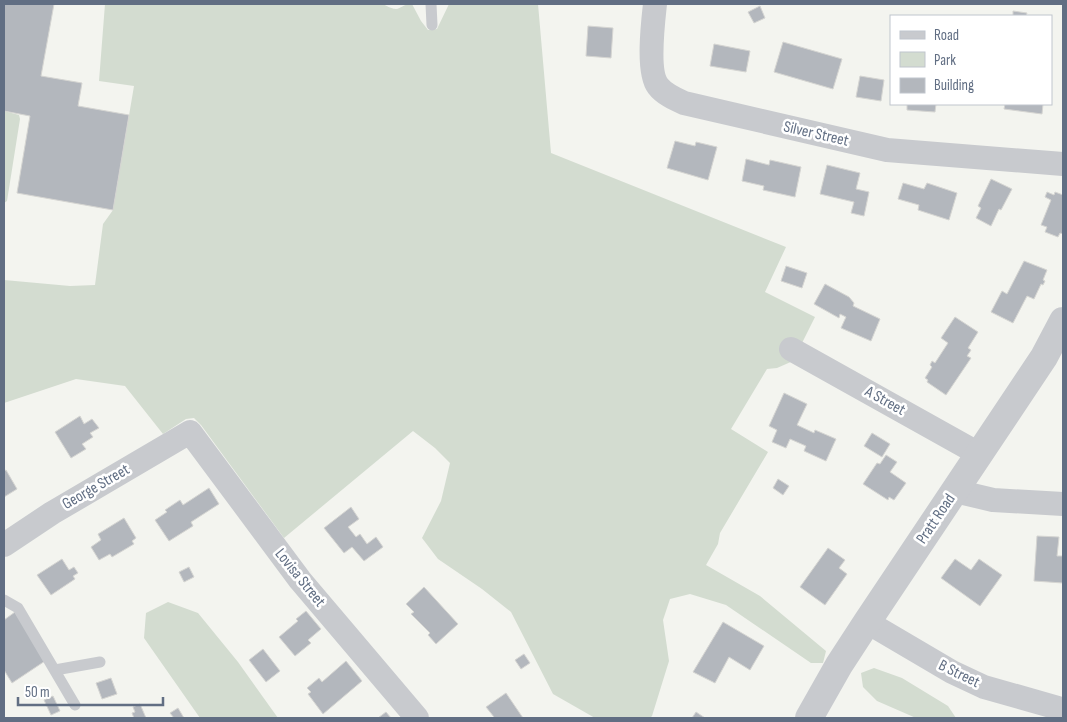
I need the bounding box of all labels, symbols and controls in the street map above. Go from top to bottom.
legend [890,15,1052,105]
text: Road [934,26,959,45]
text: Park [934,51,956,70]
text: Building [934,76,974,95]
street label: Silver Street [782,117,850,151]
street label: A Street [861,382,909,420]
street label: George Street [59,460,133,514]
street label: Pratt Road [912,490,960,548]
street label: Lovisa Street [271,545,329,611]
street label: B Street [935,656,983,692]
scale bar [18,674,162,706]
text: 50 m [25,683,50,702]

